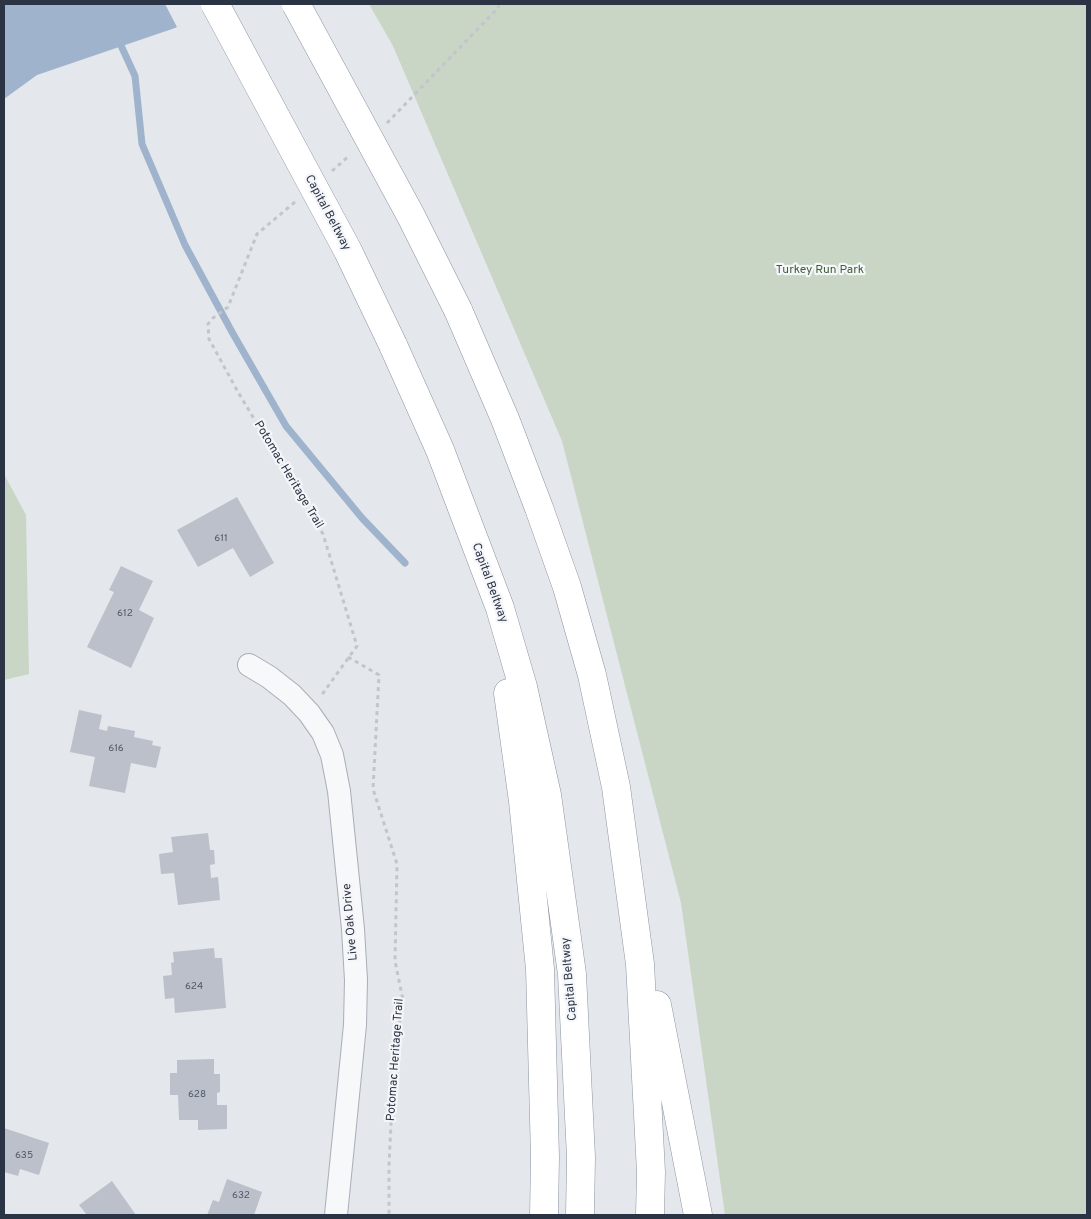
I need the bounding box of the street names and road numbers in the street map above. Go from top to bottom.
street label: Capital Beltway [301,173,353,253]
street label: Potomac Heritage Trail [250,419,326,531]
street label: Capital Beltway [468,541,510,625]
street label: Live Oak Drive [340,883,362,961]
street label: Capital Beltway [559,937,581,1021]
street label: Potomac Heritage Trail [385,998,407,1122]

